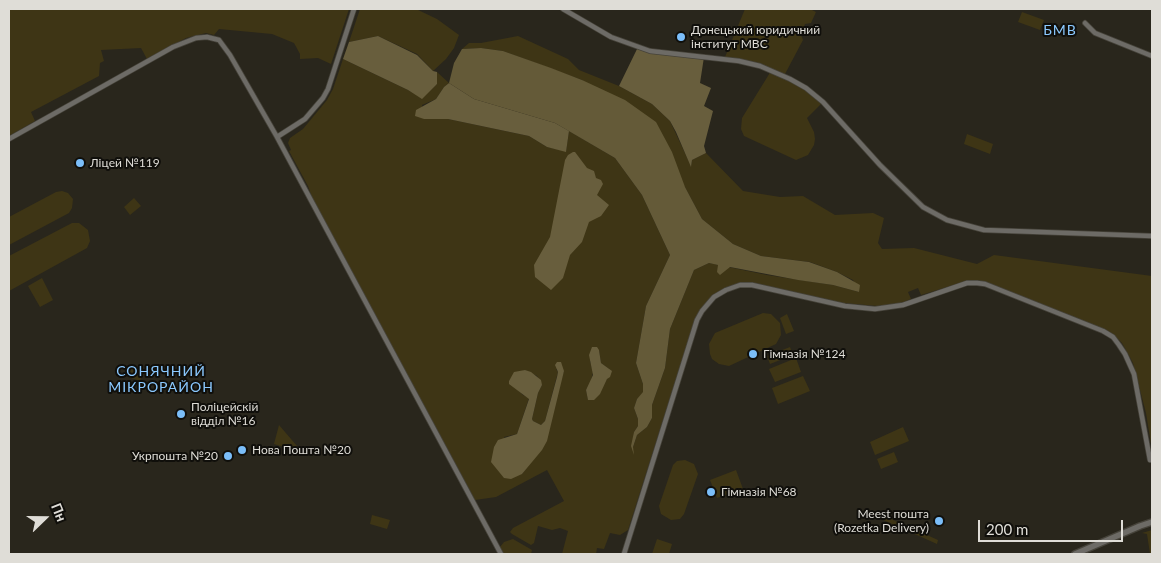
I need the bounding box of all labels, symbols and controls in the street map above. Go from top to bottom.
district label: БМВ [1043,22,1077,38]
place label: Донецький юридичний інститут МВС [691,23,820,51]
marker: Донецький юридичний інститут МВС [675,31,687,43]
place label: Ліцей №119 [90,156,160,170]
marker: Ліцей №119 [74,157,86,169]
place label: Гімназія №124 [763,347,846,361]
marker: Гімназія №124 [747,348,759,360]
district label: СОНЯЧНИЙ МІКРОРАЙОН [107,363,215,396]
place label: Поліцейскій відділ №16 [191,400,258,428]
marker: Поліцейскій відділ №16 [175,408,187,420]
place label: Нова Пошта №20 [252,443,351,457]
marker: Нова Пошта №20 [236,444,248,456]
place label: Укрпошта №20 [132,449,218,463]
marker: Укрпошта №20 [222,450,234,462]
place label: Гімназія №68 [721,485,797,499]
marker: Гімназія №68 [705,486,717,498]
north arrow [20,493,70,543]
text: Пн [48,501,71,524]
place label: Meest пошта (Rozetka Delivery) [834,507,929,535]
scale bar [981,510,1126,542]
marker: Meest пошта (Rozetka Delivery) [933,515,945,527]
text: 200 m [986,520,1028,538]

